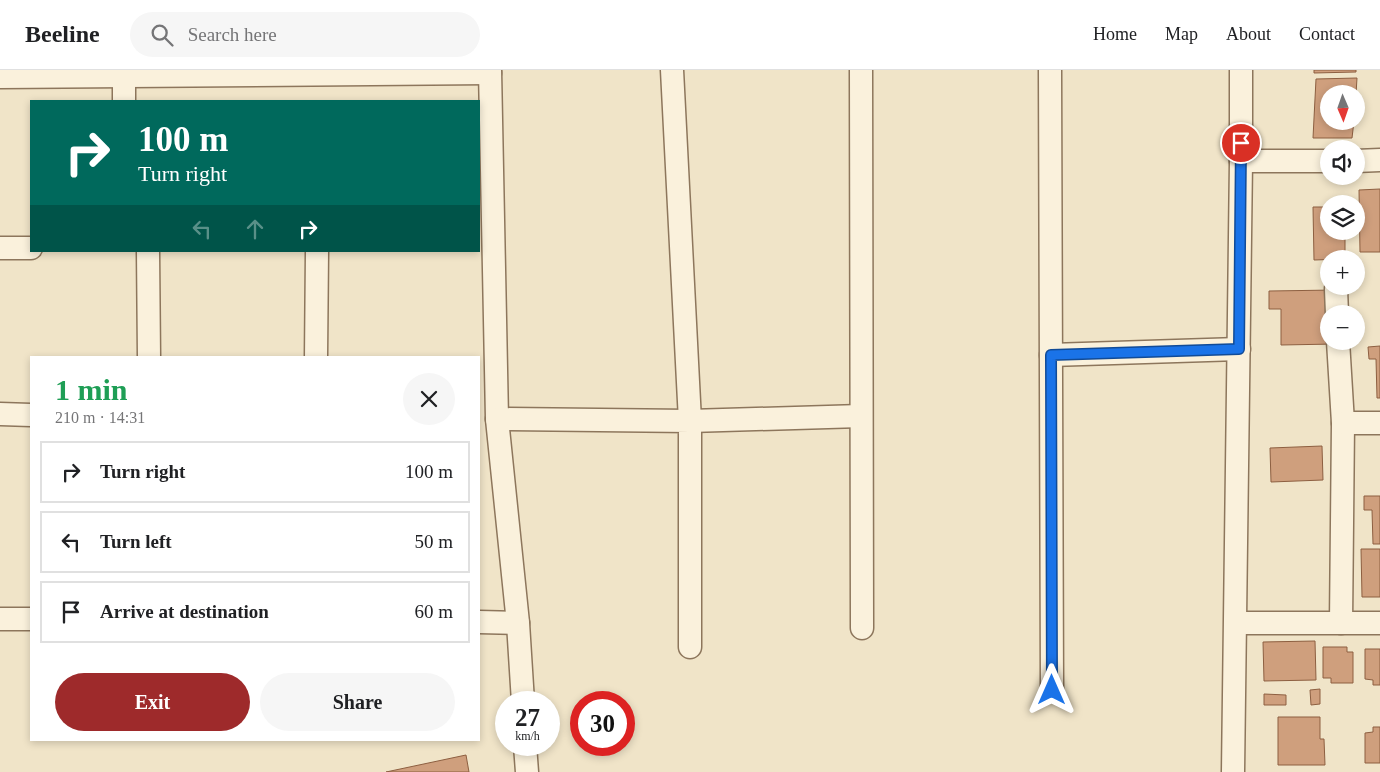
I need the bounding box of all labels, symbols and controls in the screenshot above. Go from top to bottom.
search box [130,12,480,57]
text: Beeline [25,21,100,47]
icon: search [148,21,176,49]
text: Search here [188,24,277,45]
text: Home [1093,24,1137,44]
text: Map [1165,24,1198,44]
text: About [1226,24,1271,44]
text: Contact [1299,24,1355,44]
north arrow [1320,85,1365,130]
map controls [1320,85,1365,350]
icon: right [55,120,120,185]
text: 100 m [138,120,228,159]
pin [1220,122,1262,164]
icon: arrive [1227,129,1255,157]
button: sound [1320,140,1365,185]
text: Turn right [138,161,227,186]
button: layers [1320,195,1365,240]
icon: left [188,215,216,243]
icon: ahead [241,215,269,243]
icon: right [294,215,322,243]
button: + [1320,250,1365,295]
button: − [1320,305,1365,350]
text: 1 min [55,373,128,406]
button: close [403,373,455,425]
text: 210 m · 14:31 [55,409,145,426]
icon: right [57,458,85,486]
text: Turn right [100,461,185,482]
text: 100 m [405,461,453,482]
icon: left [57,528,85,556]
text: Turn left [100,531,172,552]
text: 50 m [414,531,453,552]
icon: arrive [57,598,85,626]
text: Arrive at destination [100,601,269,622]
text: 60 m [414,601,453,622]
position arrow [1025,663,1077,715]
button: Exit [55,673,250,731]
button: Share [260,673,455,731]
speed limit sign: 30 [570,691,635,756]
text: 27 [515,704,540,731]
text: km/h [515,729,540,743]

